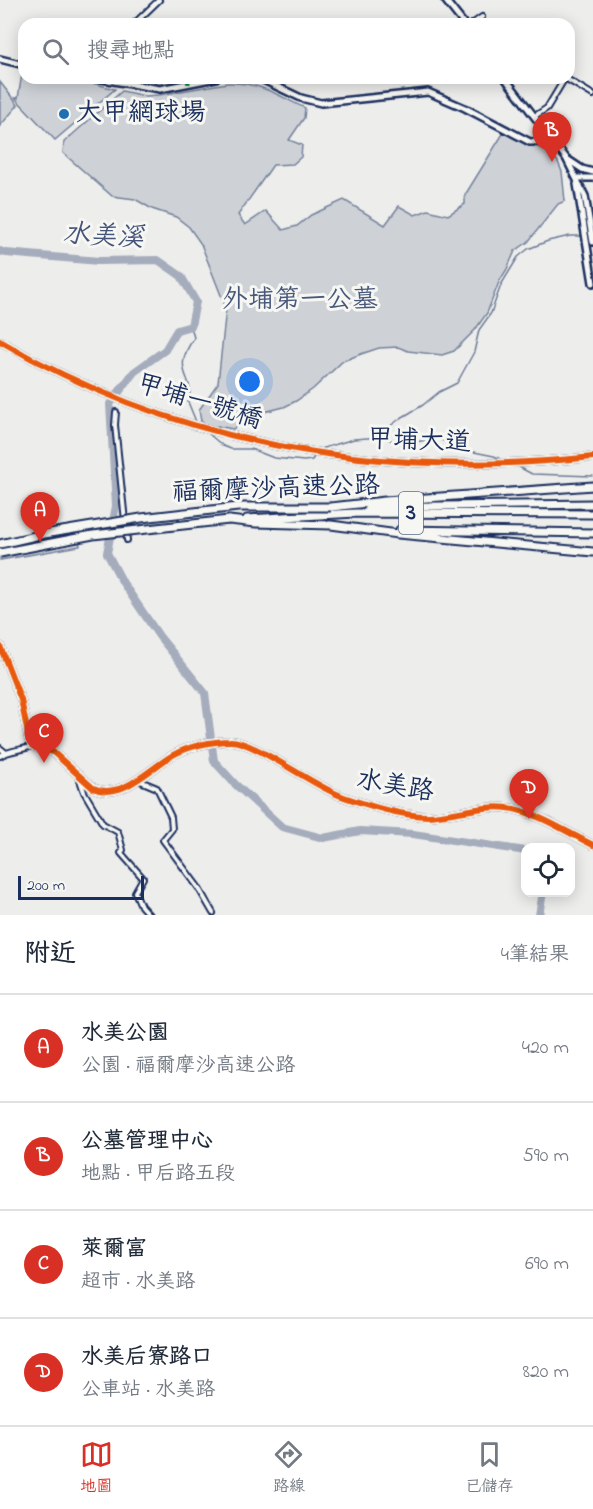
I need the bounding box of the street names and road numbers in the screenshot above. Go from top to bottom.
street label: 甲埔一號橋 [131,366,267,440]
street label: 甲埔大道 [366,421,472,463]
street label: 福爾摩沙高速公路 [171,467,381,513]
road number: 3 [399,492,423,534]
street label: 水美路 [353,762,437,812]

